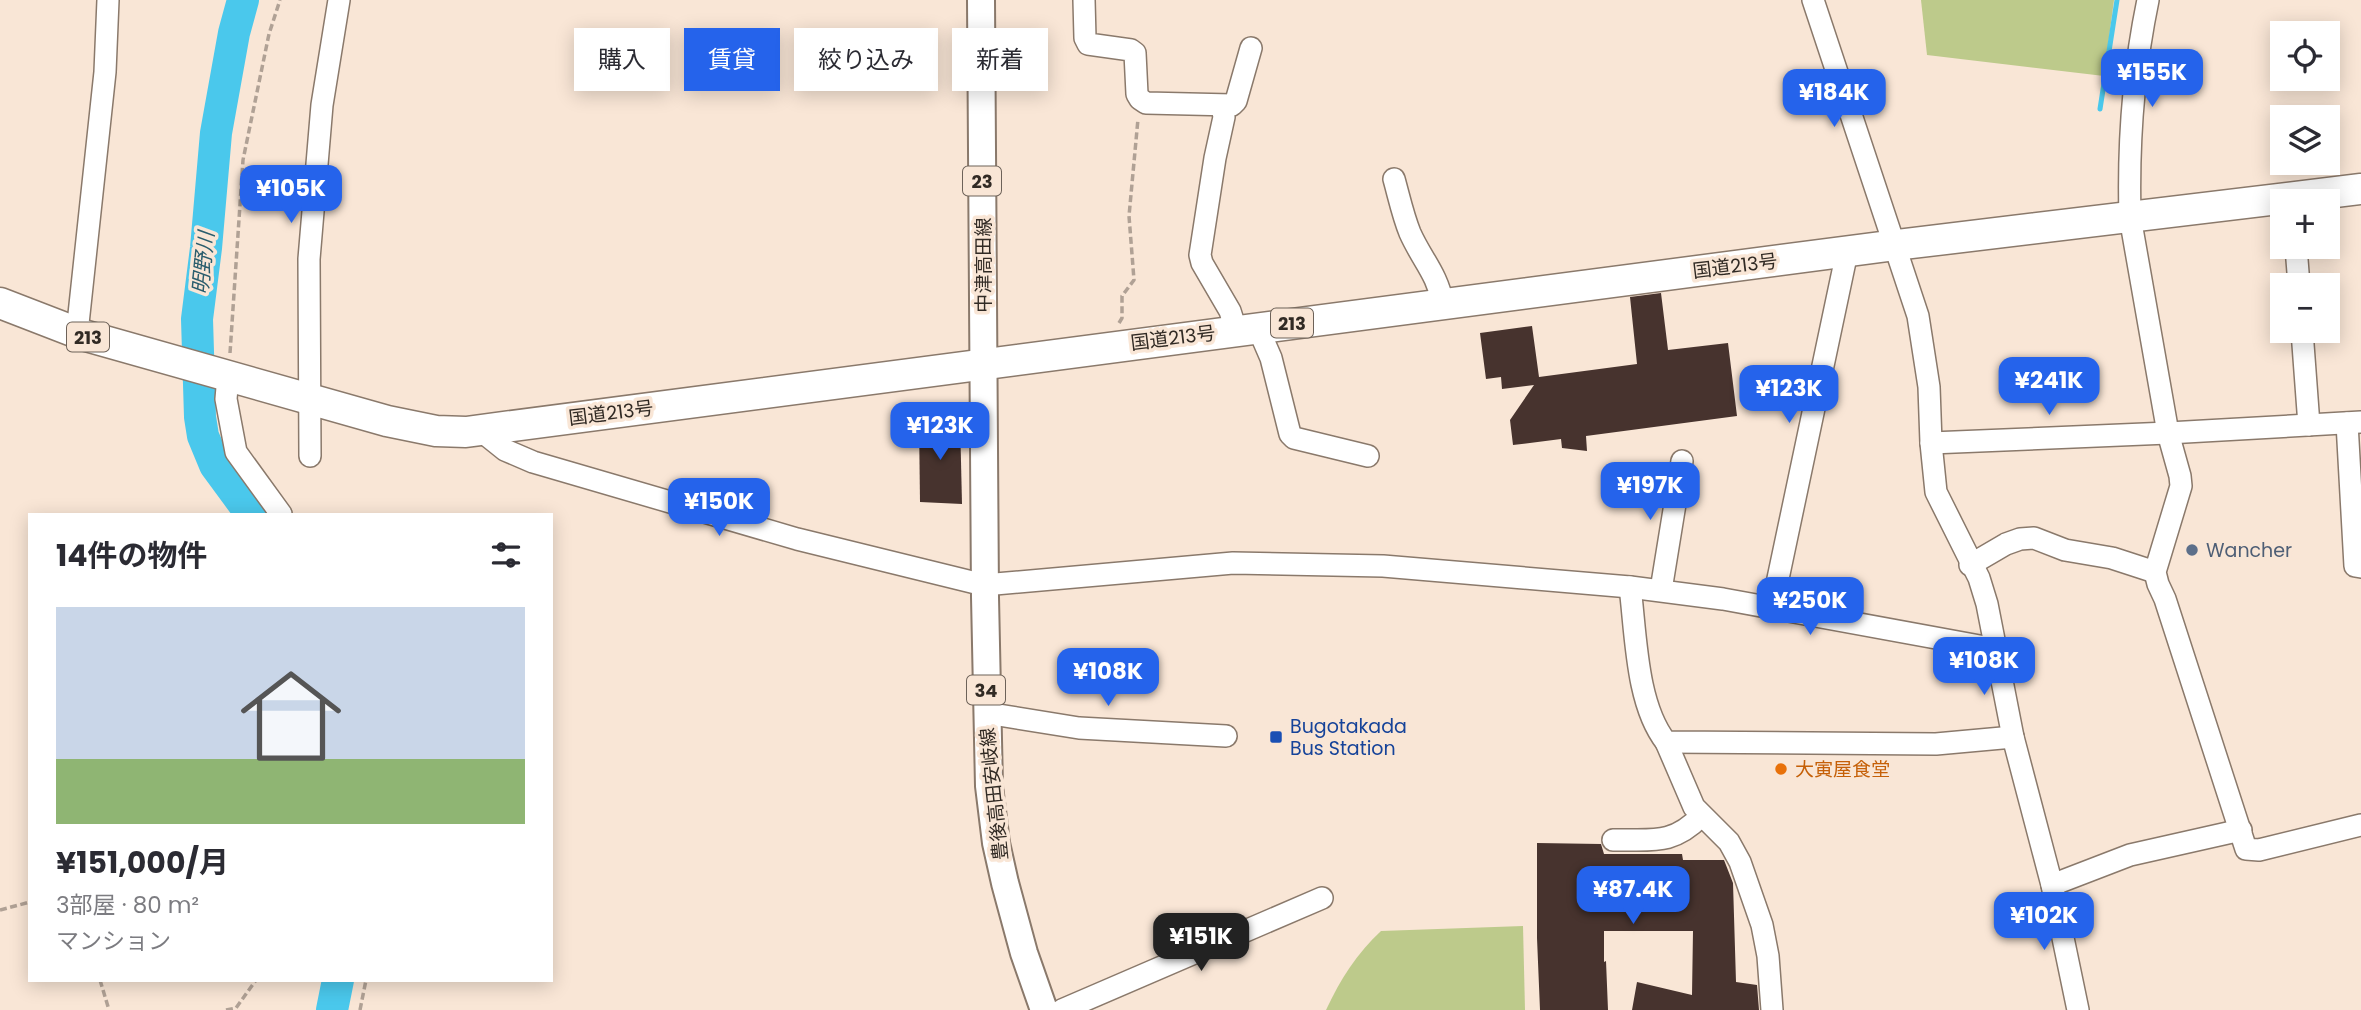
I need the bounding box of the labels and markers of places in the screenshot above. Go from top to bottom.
pin: ¥155K [2103,50,2201,109]
pin: ¥184K [1785,69,1883,129]
pin: ¥105K [242,166,340,225]
pin: ¥241K [2000,358,2098,417]
pin: ¥123K [1740,366,1838,425]
pin: ¥123K [891,402,989,462]
pin: ¥197K [1601,462,1699,522]
pin: ¥150K [670,478,768,538]
place label: Wancher [2206,537,2292,564]
marker: Wancher [2184,542,2200,558]
pin: ¥250K [1761,578,1859,637]
pin: ¥108K [1935,638,2033,697]
pin: ¥108K [1059,648,1157,708]
place label: Bugotakada Bus Station [1290,713,1407,762]
marker: Bugotakada Bus Station [1268,729,1284,745]
place label: 大寅屋食堂 [1795,756,1890,783]
marker: 大寅屋食堂 [1773,761,1789,777]
pin: ¥87.4K [1576,866,1690,926]
pin: ¥102K [1995,892,2093,952]
pin: ¥151K [1152,914,1250,973]

